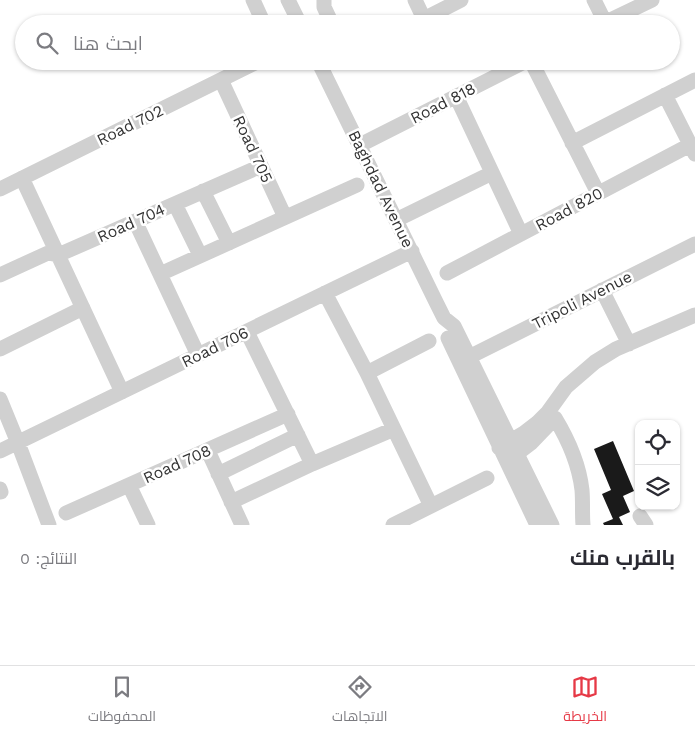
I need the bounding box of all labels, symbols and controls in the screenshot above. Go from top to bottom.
search box [15,15,680,70]
icon: search [33,29,61,57]
text: ابحث هنا [73,32,143,55]
street label: Road 818 [407,79,479,127]
street label: Road 702 [94,101,166,149]
street label: Road 705 [229,112,277,186]
street label: Baghdad Avenue [344,127,418,251]
street label: Road 820 [532,183,606,235]
street label: Road 704 [94,200,168,246]
street label: Tripoli Avenue [529,267,635,333]
street label: Road 706 [178,323,252,371]
map controls [635,420,680,510]
button: locate [635,420,680,465]
street label: Road 708 [140,441,214,487]
button: layers [635,465,680,510]
text: بالقرب منك [570,545,675,570]
text: النتائج: 0 [20,549,77,568]
tab: المحفوظات [88,673,156,729]
tab: الاتجاهات [332,673,387,729]
tab: الخريطة [563,673,607,729]

